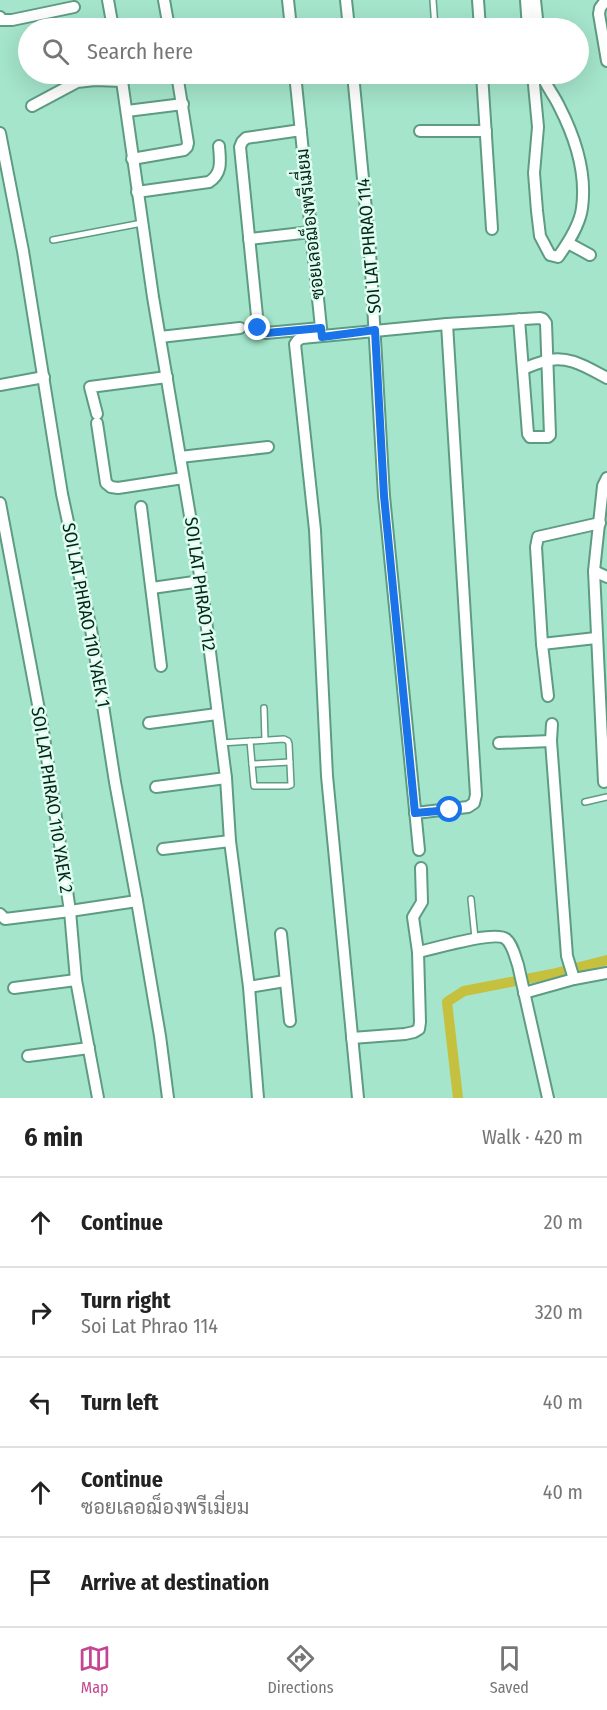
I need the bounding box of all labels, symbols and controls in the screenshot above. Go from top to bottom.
search box [18,18,589,84]
icon: search [39,35,72,68]
text: Search here [87,38,193,65]
street label: ซอยเลอฌ็องพรีเมี่ยม [286,148,329,301]
street label: SOI LAT PHRAO 114 [352,177,386,315]
route end [244,314,270,340]
street label: SOI LAT PHRAO 112 [180,516,220,652]
street label: SOI LAT PHRAO 110 YAEK 1 [57,521,115,709]
street label: SOI LAT PHRAO 110 YAEK 2 [26,705,78,895]
route start [436,796,462,822]
text: 6 min [24,1122,83,1153]
text: Walk · 420 m [482,1125,583,1149]
icon: ahead [24,1206,57,1239]
text: Continue [81,1209,163,1236]
text: 20 m [544,1210,583,1234]
text: Turn right [81,1287,170,1314]
icon: right [24,1296,57,1329]
text: 320 m [535,1300,583,1324]
text: Soi Lat Phrao 114 [81,1314,218,1338]
icon: left [24,1386,57,1419]
text: Turn left [81,1389,159,1416]
text: 40 m [543,1390,583,1414]
text: Continue [81,1466,163,1493]
icon: ahead [24,1476,57,1509]
text: 40 m [543,1480,583,1504]
text: ซอยเลอฌ็องพรีเมี่ยม [81,1495,249,1519]
icon: arrive [24,1566,57,1599]
text: Arrive at destination [81,1569,269,1596]
tab: Map [78,1642,111,1697]
tab: Directions [267,1642,334,1697]
tab: Saved [490,1642,529,1697]

